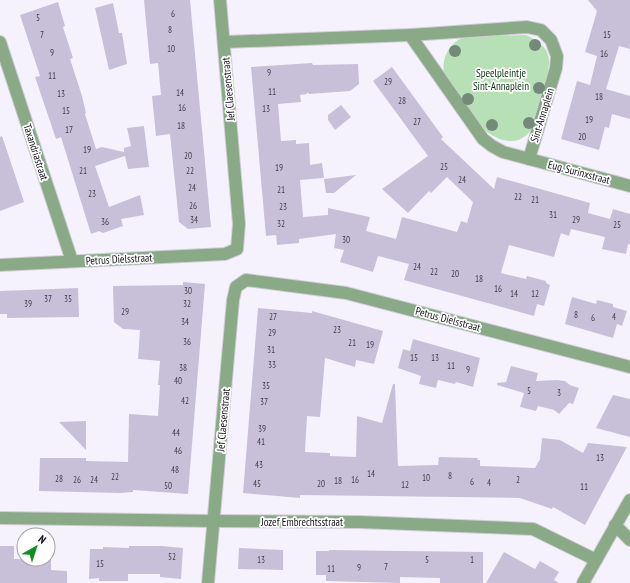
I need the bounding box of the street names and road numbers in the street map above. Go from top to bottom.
street label: Jef Claesenstraat [218,57,238,122]
street label: Sint-Annaplein [527,86,557,144]
street label: Taxandriastraat [20,122,52,182]
street label: Eug. Surinxstraat [546,157,612,187]
street label: Petrus Dielsstraat [85,250,153,268]
street label: Petrus Dielsstraat [414,304,482,334]
street label: Jef Claesenstraat [213,388,233,453]
street label: Jozef Embrechtsstraat [260,515,343,529]

